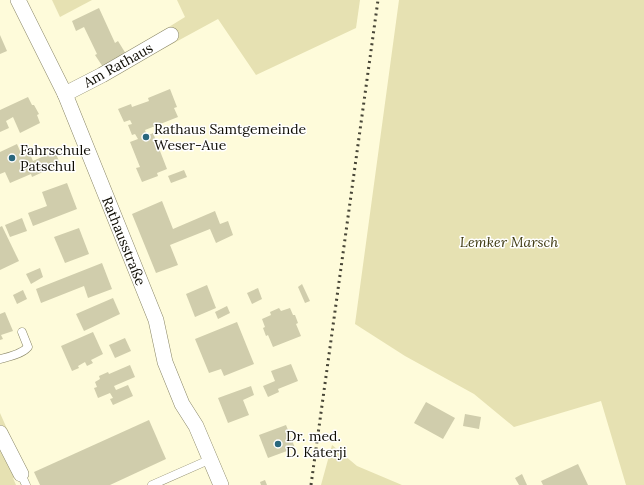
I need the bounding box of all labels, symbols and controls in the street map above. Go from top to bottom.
street label: Am Rathaus [79,39,156,92]
place label: Rathaus Samtgemeinde Weser-Aue [154,120,307,154]
marker: Rathaus Samtgemeinde Weser-Aue [141,132,151,142]
place label: Fahrschule Patschul [20,141,91,175]
marker: Fahrschule Patschul [7,153,17,163]
street label: Rathausstraße [98,194,150,288]
park label: Lemker Marsch [460,233,558,251]
place label: Dr. med. D. Katerji [286,427,347,461]
marker: Dr. med. D. Katerji [273,439,283,449]

